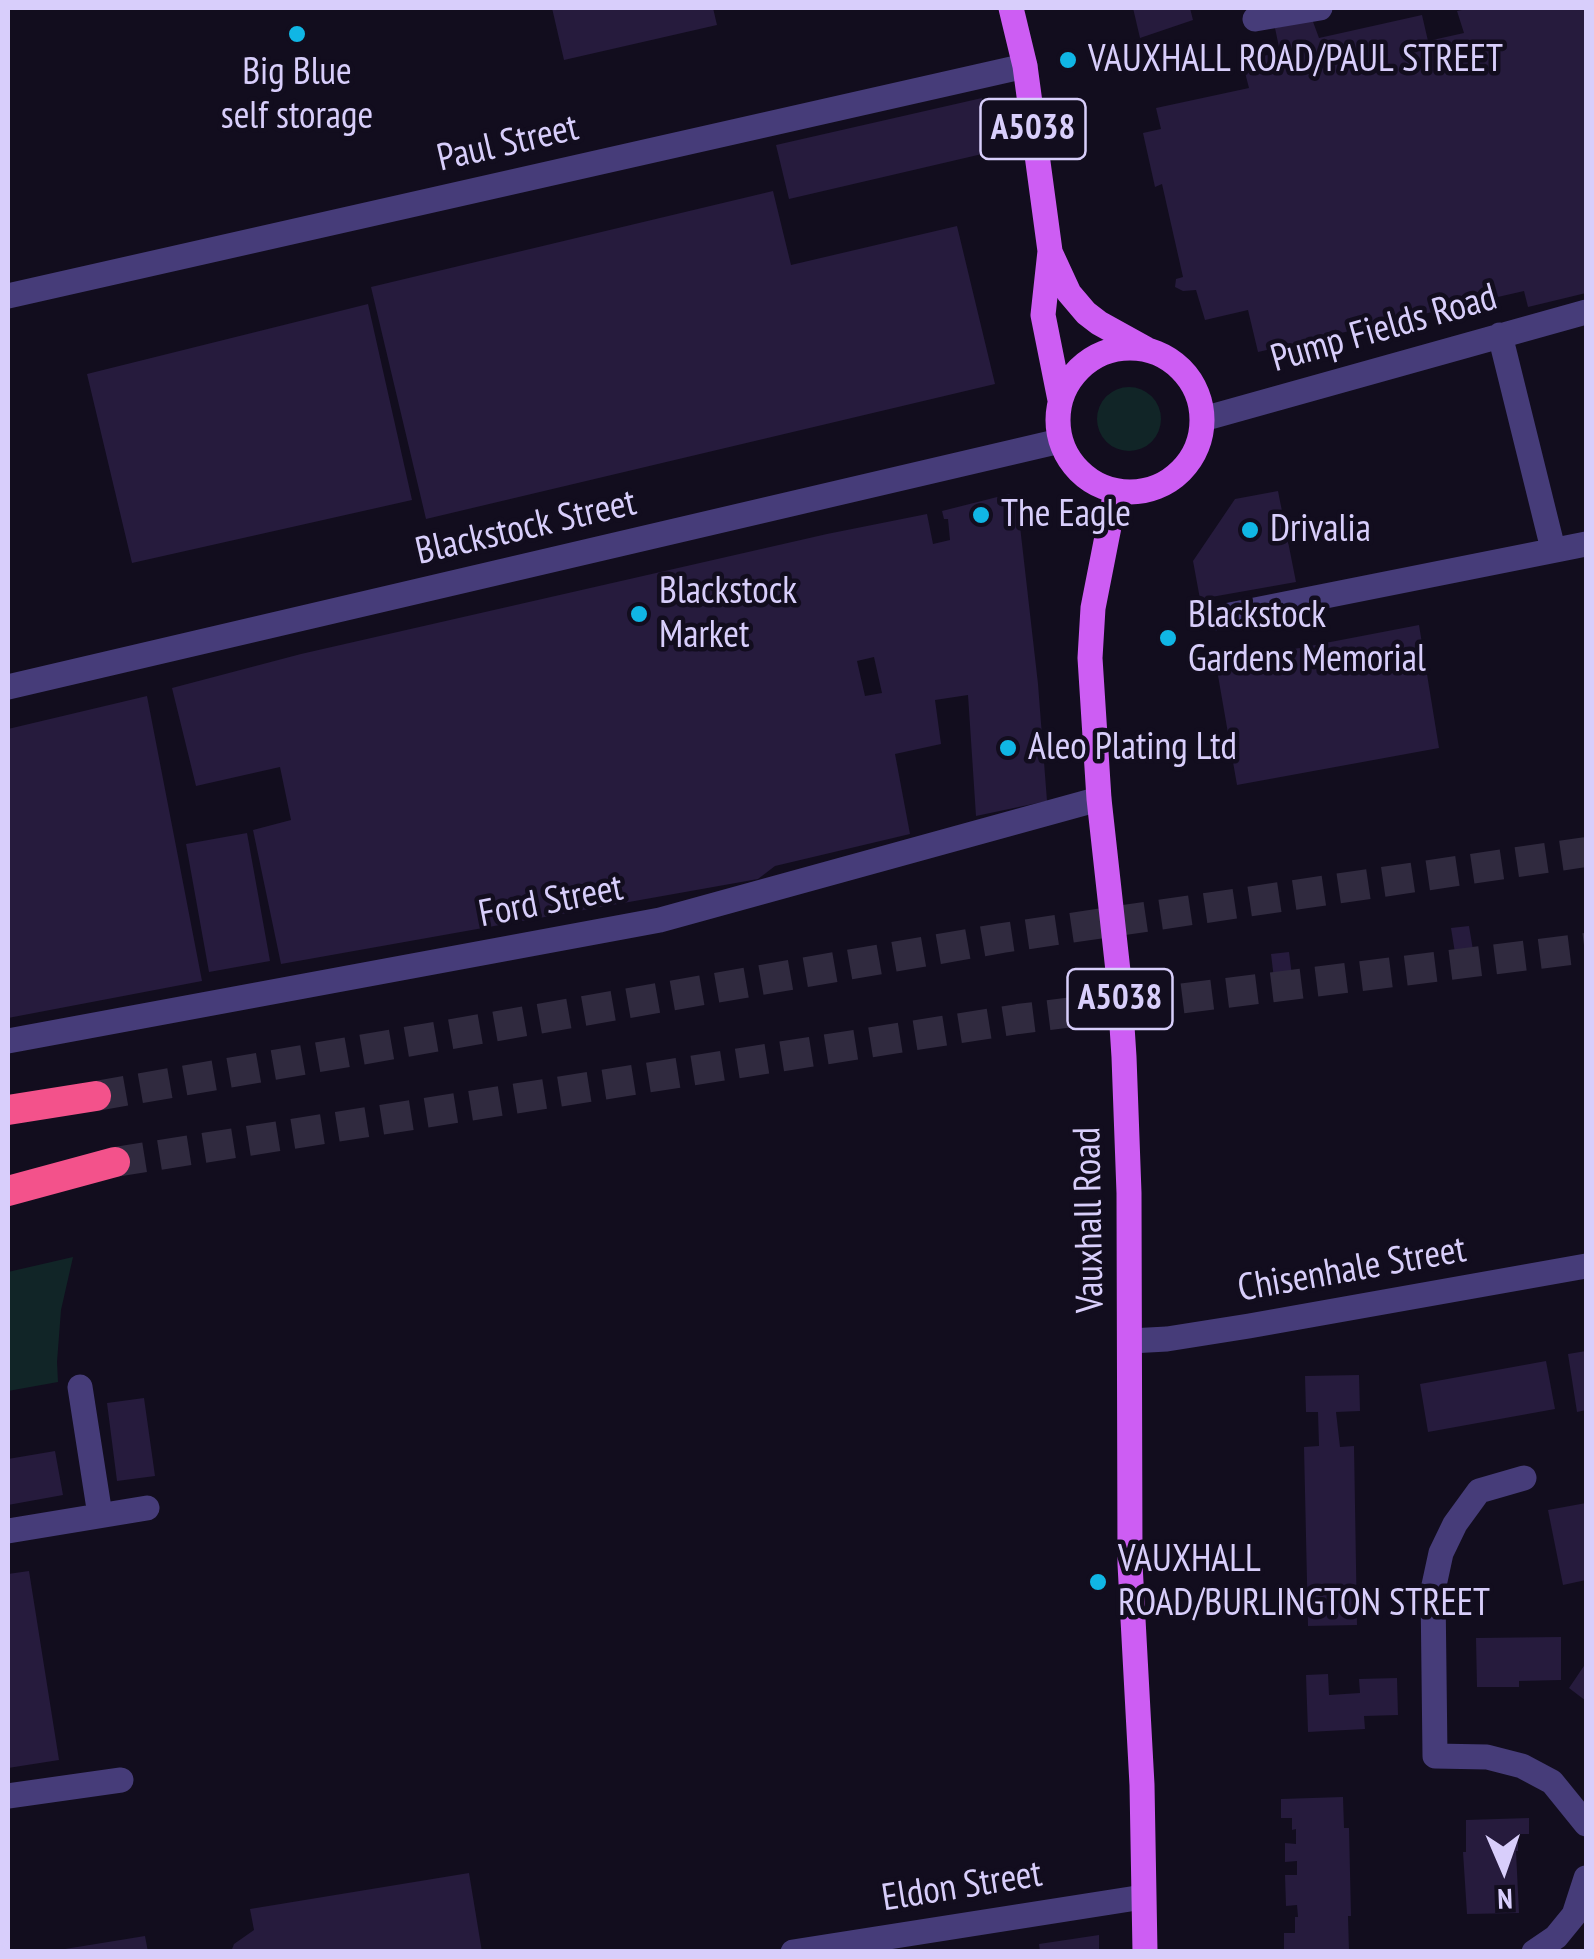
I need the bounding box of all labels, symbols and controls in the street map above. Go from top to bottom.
marker: Big Blue self storage [286,23,308,45]
place label: VAUXHALL ROAD/PAUL STREET [1088,37,1503,83]
marker: VAUXHALL ROAD/PAUL STREET [1057,49,1079,71]
place label: Big Blue self storage [221,50,373,140]
road number: A5038 [980,99,1086,159]
street label: Paul Street [433,106,583,182]
street label: Pump Fields Road [1266,275,1502,383]
street label: Blackstock Street [411,481,641,575]
place label: The Eagle [1001,492,1131,538]
marker: The Eagle [970,504,992,526]
place label: Drivalia [1270,507,1371,553]
marker: Drivalia [1239,519,1261,541]
place label: Blackstock Market [659,569,797,658]
place label: Blackstock Gardens Memorial [1188,593,1426,682]
marker: Blackstock Market [628,603,650,625]
marker: Blackstock Gardens Memorial [1157,627,1179,649]
place label: Aleo Plating Ltd [1028,725,1237,771]
marker: Aleo Plating Ltd [997,737,1019,759]
street label: Ford Street [475,866,627,938]
road number: A5038 [1068,969,1172,1029]
street label: Vauxhall Road [1066,1127,1114,1313]
street label: Chisenhale Street [1234,1228,1470,1312]
place label: VAUXHALL ROAD/BURLINGTON STREET [1118,1537,1490,1626]
marker: VAUXHALL ROAD/BURLINGTON STREET [1087,1571,1109,1593]
north arrow [1454,1819,1554,1919]
street label: Eldon Street [879,1852,1045,1922]
text: N [1497,1881,1513,1918]

